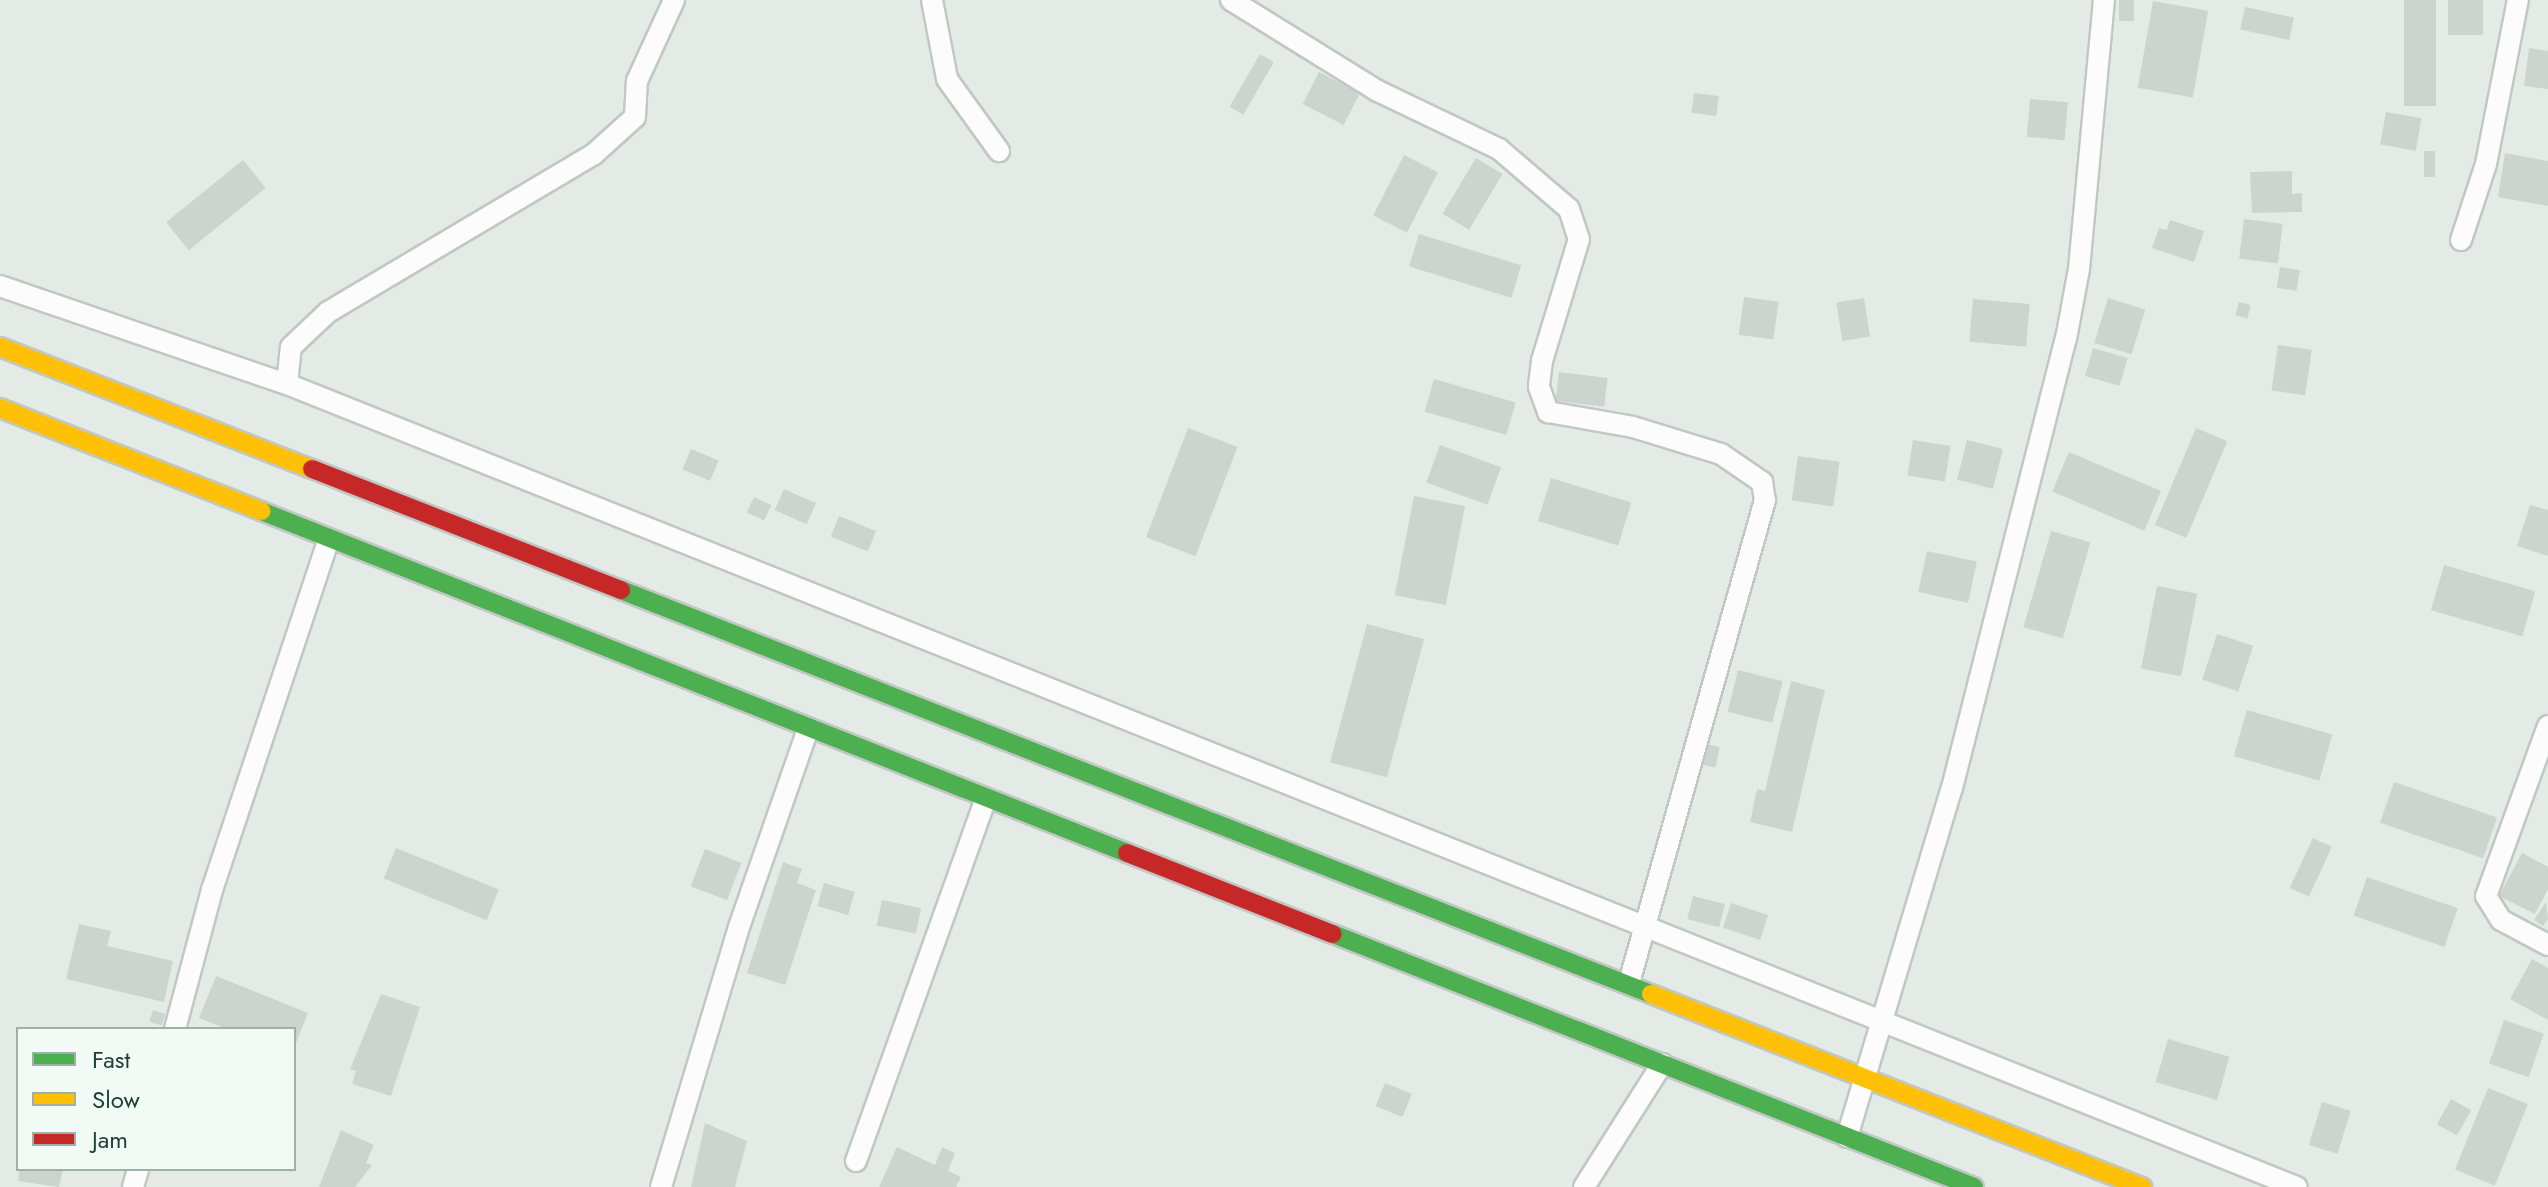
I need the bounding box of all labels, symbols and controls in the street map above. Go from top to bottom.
legend [16,1027,296,1171]
text: Fast [92,1042,130,1077]
text: Slow [92,1082,140,1117]
text: Jam [92,1122,128,1157]

